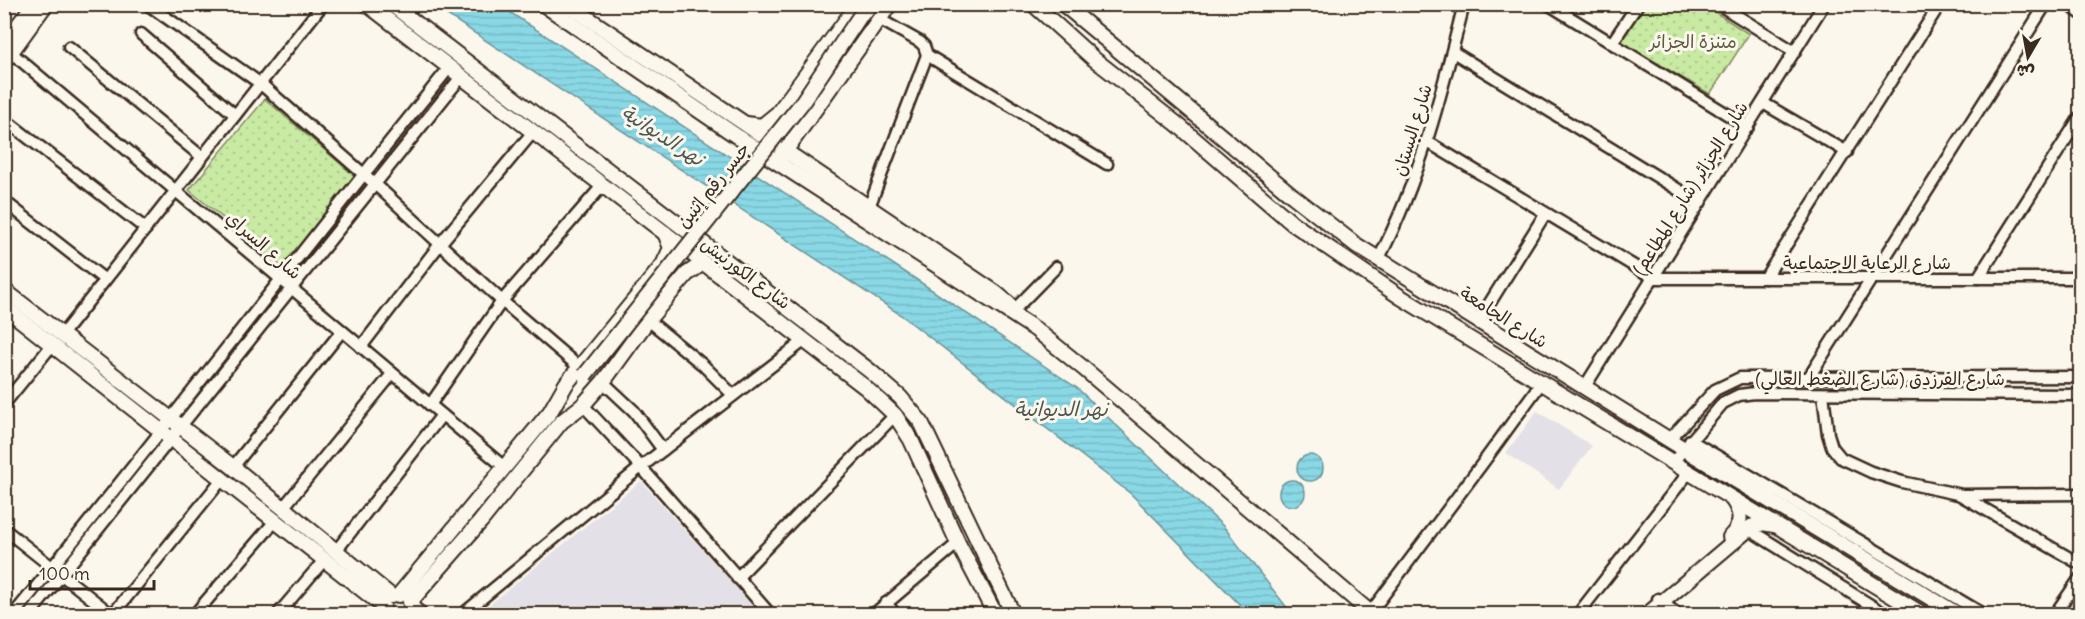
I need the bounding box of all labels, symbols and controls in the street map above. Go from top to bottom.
north arrow [1998,27,2058,87]
park label: متنزة الجزائر [1647,30,1737,53]
text: ش [2015,60,2036,83]
street label: شارع البستان [1387,81,1438,179]
street label: شارع الجزائر (شارع المطاعم) [1627,97,1755,281]
water label: نهر الديوانية [617,99,711,173]
street label: جسر رقم إثنين [671,137,757,234]
street label: شارع السراي [220,206,307,286]
street label: شارع الكورنيش [696,232,795,315]
street label: شارع الرعاية الاجتماعية [1783,251,1951,275]
street label: شارع الجامعة [1455,281,1552,354]
street label: شارع الفرزدق (شارع الضغط العالي) [1755,367,2005,395]
water label: نهر الديوانية [1014,396,1110,422]
scale bar [30,553,154,591]
text: 100 m [39,562,90,585]

